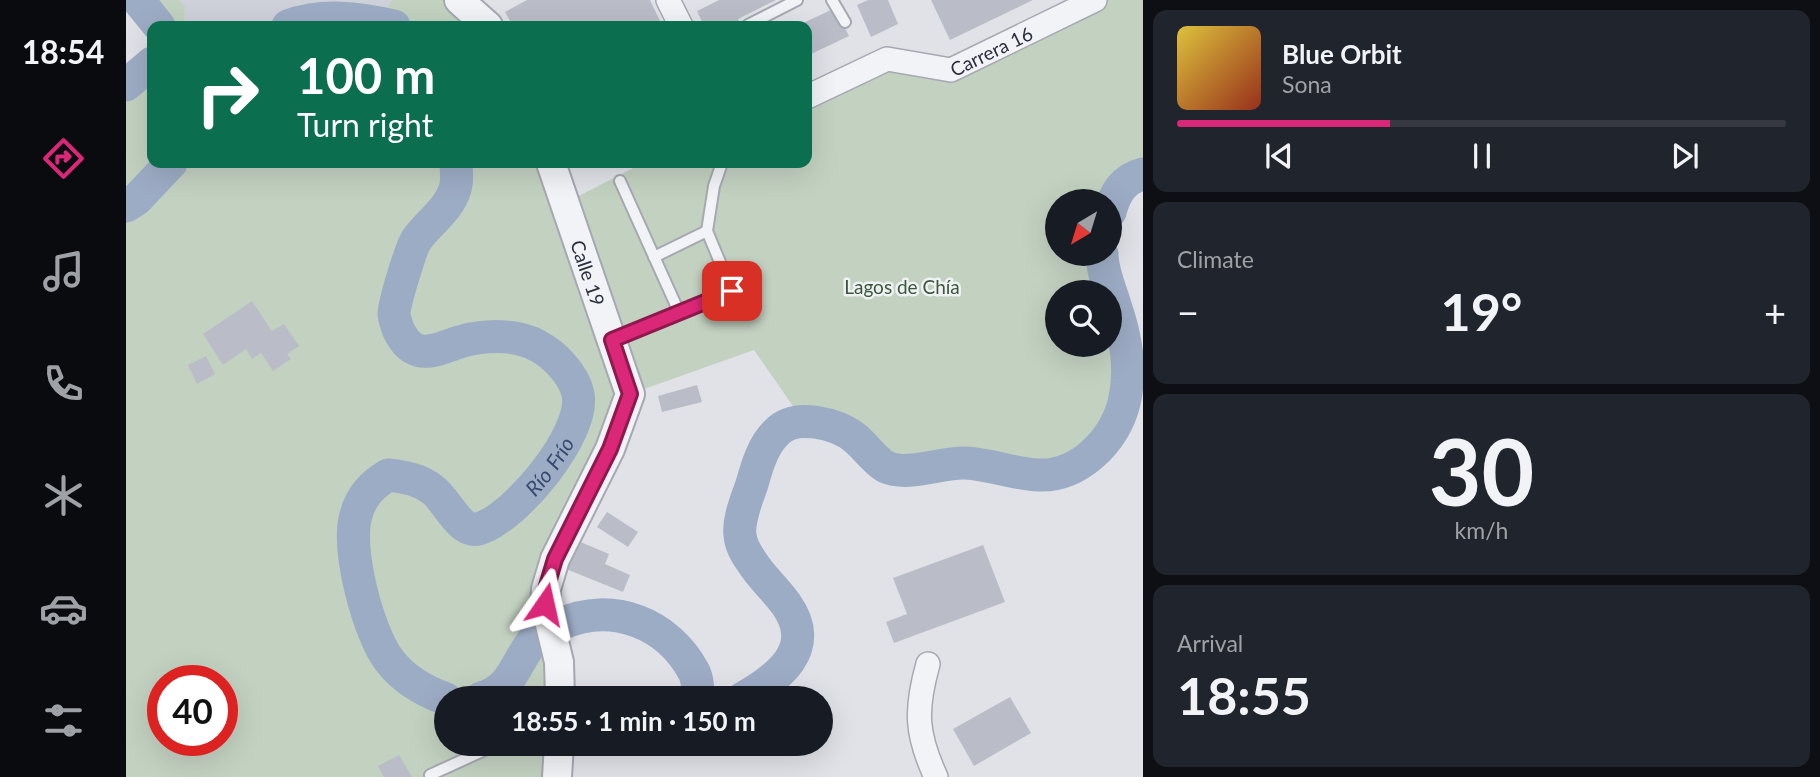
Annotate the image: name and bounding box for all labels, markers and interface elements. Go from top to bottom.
street label: Carrera 16 [946,21,1036,80]
text: 18:54 [22,32,104,71]
text: Blue Orbit [1282,38,1402,70]
text: 100 m [297,46,435,104]
icon: right [182,49,273,140]
text: Sona [1282,70,1332,98]
text: Turn right [297,105,433,144]
icon: directions [39,134,88,183]
icon: previous [1260,137,1298,175]
icon: pause [1463,137,1501,175]
icon: next [1666,137,1704,175]
north arrow [1045,189,1122,266]
map controls [1045,189,1122,357]
street label: Calle 19 [567,237,610,309]
text: Climate [1177,245,1254,273]
icon: music [39,247,88,296]
pin [702,261,762,321]
icon: arrive [713,272,751,310]
park label: Lagos de Chía [844,275,960,298]
button: search [1045,280,1122,357]
text: 19° [1441,280,1522,342]
text: − [1177,289,1199,335]
text: + [1764,289,1786,335]
icon: phone [39,359,88,408]
text: 30 [1429,416,1534,525]
water label: Río Frío [519,432,578,500]
icon: climate [39,471,88,520]
text: km/h [1455,516,1508,544]
position arrow [508,567,582,641]
icon: car [39,584,88,633]
text: Arrival [1177,629,1243,657]
text: 18:55 [1177,664,1311,726]
speed limit sign: 40 [147,665,238,756]
icon: filters [39,696,88,745]
text: 18:55 · 1 min · 150 m [511,705,756,737]

